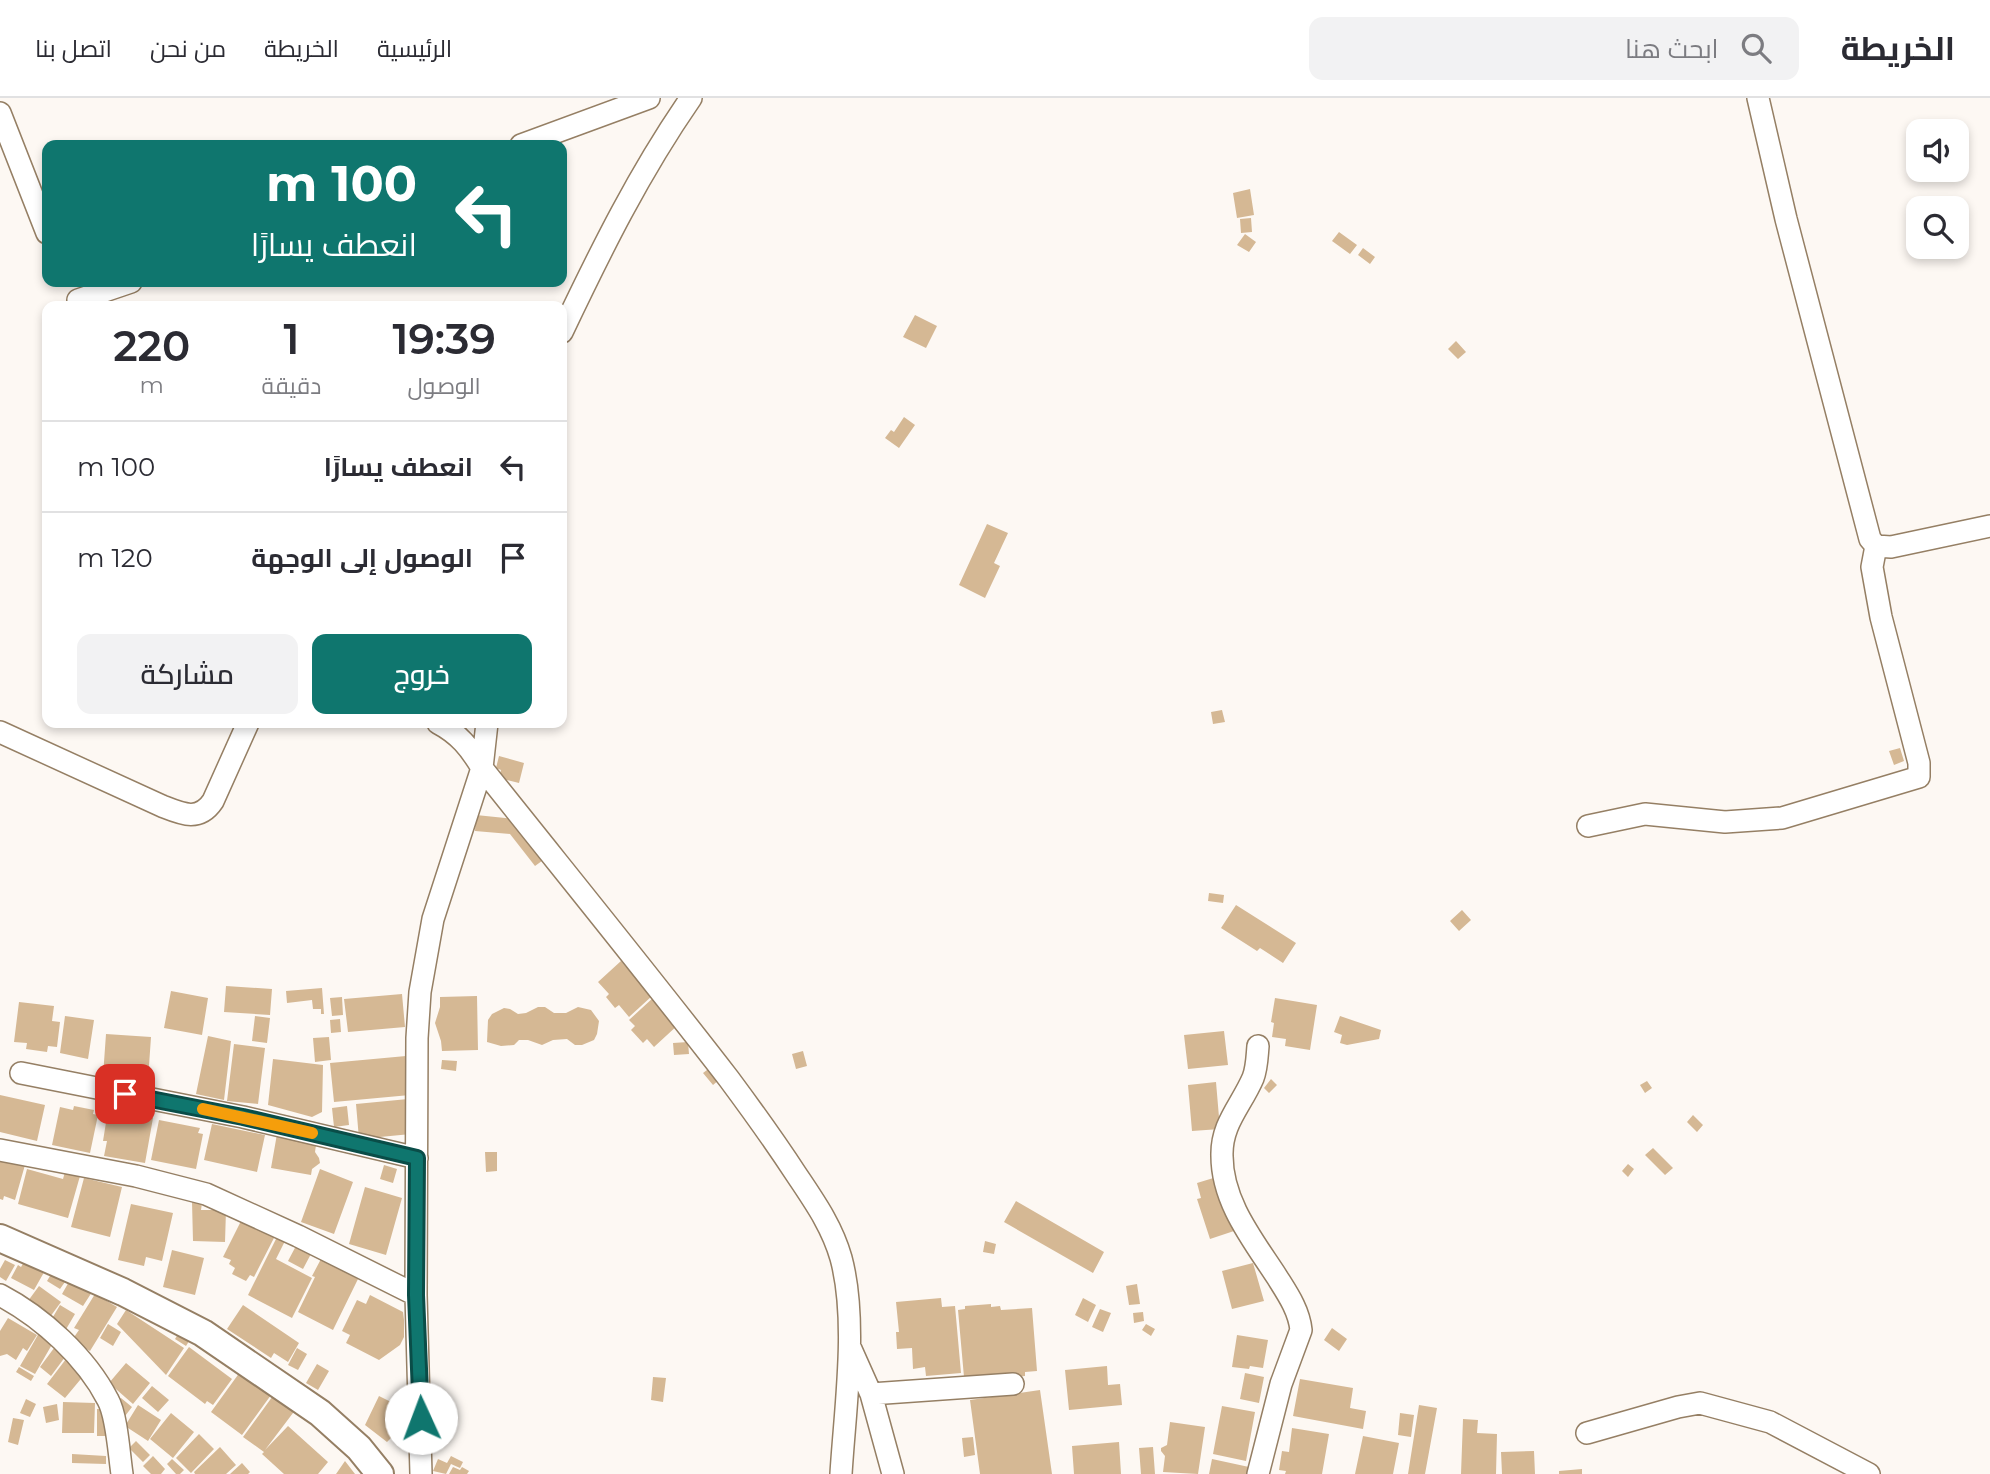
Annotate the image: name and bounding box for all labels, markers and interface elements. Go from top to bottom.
search box [1309,17,1799,80]
text: الخريطة [1841,28,1955,68]
icon: search [1737,29,1775,67]
text: ابحث هنا [1625,33,1719,65]
text: اتصل بنا [35,34,112,63]
text: من نحن [150,34,226,63]
text: الخريطة [264,34,339,63]
text: الرئيسية [377,34,452,63]
map controls [1906,119,1969,259]
button: sound [1906,119,1969,182]
text: 100 m [266,154,417,213]
icon: left [441,168,532,259]
button: search [1906,196,1969,259]
text: انعطف يسارًا [251,225,417,264]
text: 1 [283,313,299,365]
text: 19:39 [392,313,496,365]
text: 220 [113,320,190,372]
text: m [140,371,164,399]
text: دقيقة [261,372,321,400]
text: الوصول [408,372,481,400]
icon: left [494,448,532,486]
text: 100 m [77,451,155,483]
text: انعطف يسارًا [324,451,473,483]
icon: arrive [494,539,532,577]
text: 120 m [77,542,153,574]
text: الوصول إلى الوجهة [251,542,473,574]
button: مشاركة [77,634,298,714]
button: خروج [312,634,532,714]
pin [95,1064,155,1124]
icon: arrive [106,1075,144,1113]
position arrow [384,1381,458,1455]

